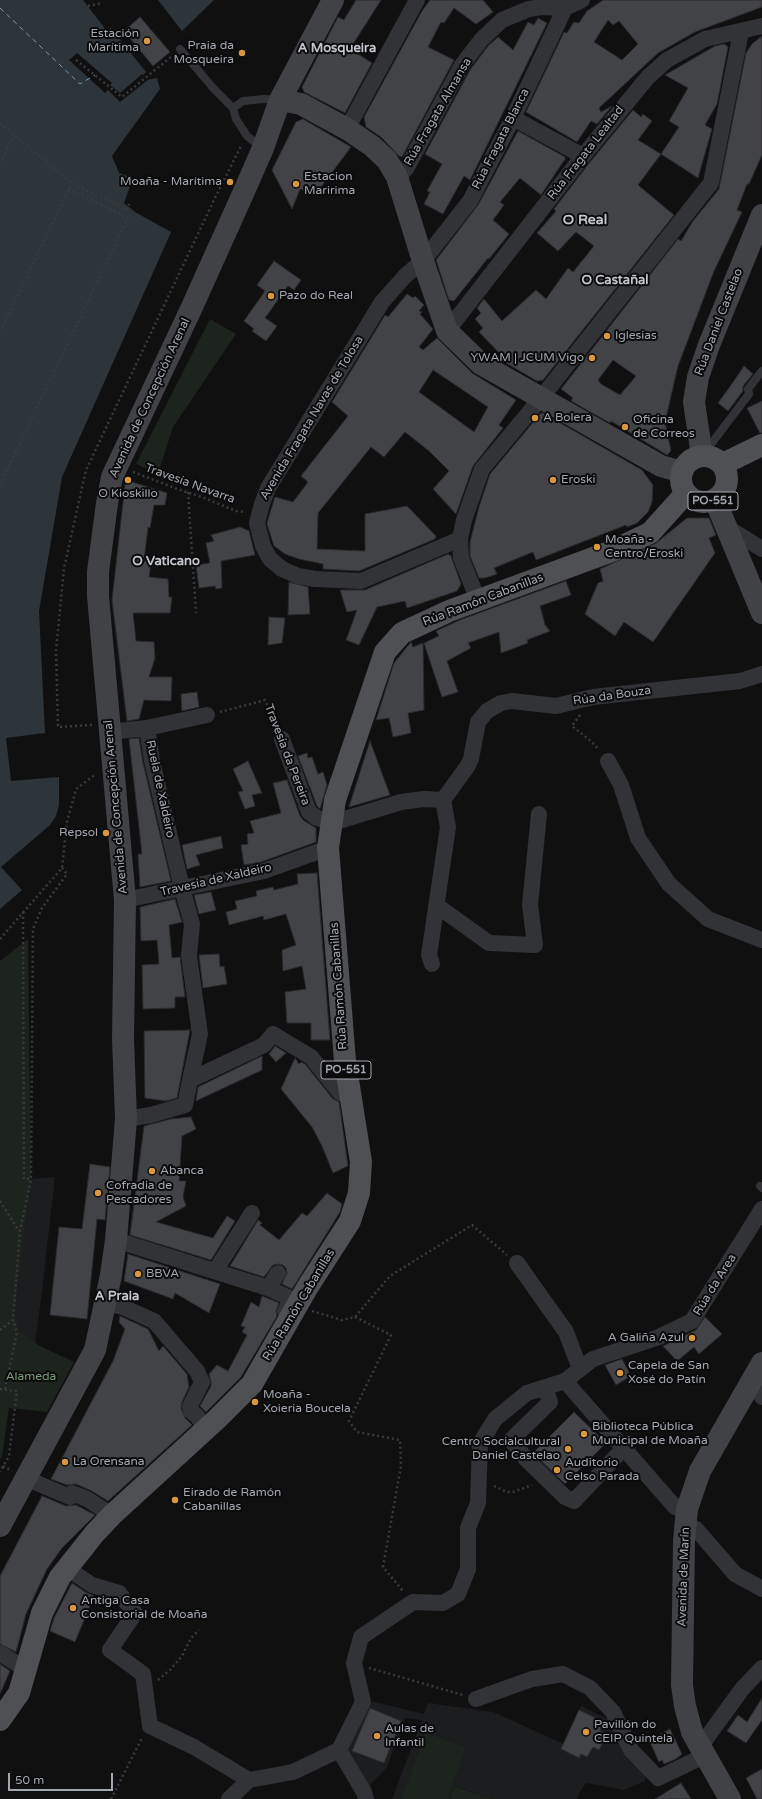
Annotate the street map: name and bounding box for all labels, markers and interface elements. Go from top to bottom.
place label: Estación Marítima [88,27,139,55]
marker: Estación Marítima [142,36,152,46]
place label: Praia da Mosqueira [174,39,234,67]
district label: A Mosqueira [298,41,376,57]
marker: Praia da Mosqueira [237,48,247,58]
street label: Rúa Fragata Almansa [401,56,475,168]
street label: Rúa Fragata Blanca [469,86,533,192]
street label: Rúa Fragata Lealtad [545,103,627,203]
place label: Estacion Maririma [304,170,355,198]
place label: Moaña - Marítima [120,175,222,189]
marker: Moaña - Marítima [225,177,235,187]
marker: Estacion Maririma [291,179,301,189]
district label: O Real [563,212,607,228]
street label: Rúa Daniel Castelao [692,266,746,378]
district label: O Castañal [581,273,649,289]
place label: Pazo do Real [279,289,353,303]
marker: Pazo do Real [266,291,276,301]
street label: Avenida de Concepción Arenal [107,316,193,480]
place label: Iglesias [615,329,657,343]
marker: Iglesias [602,331,612,341]
street label: Avenida Fragata Navas de Tolosa [257,333,367,503]
place label: YWAM | JCUM Vigo [470,351,584,365]
marker: YWAM | JCUM Vigo [587,353,597,363]
place label: A Bolera [543,411,592,425]
marker: A Bolera [530,413,540,423]
place label: Oficina de Correos [633,413,695,441]
marker: Oficina de Correos [620,422,630,432]
street label: Travesía Navarra [143,461,237,507]
place label: Eroski [561,473,596,487]
marker: O Kioskillo [123,475,133,485]
marker: Eroski [548,475,558,485]
place label: O Kioskillo [98,487,158,501]
road number: PO-551 [688,492,738,510]
place label: Moaña - Centro/Eroski [605,533,683,561]
marker: Moaña - Centro/Eroski [592,542,602,552]
district label: O Vaticano [132,554,200,570]
street label: Rúa Ramón Cabanillas [421,570,545,630]
street label: Rúa da Bouza [572,683,652,709]
street label: Travesía da Pereira [261,702,313,808]
street label: Avenida de Concepción Arenal [101,719,131,895]
street label: Ruela de Xaldeiro [143,739,177,839]
place label: Repsol [59,826,98,840]
marker: Repsol [101,828,111,838]
street label: Travesía de Xaldeiro [159,860,273,900]
street label: Rúa Ramón Cabanillas [327,922,351,1050]
road number: PO-551 [321,1061,371,1079]
place label: Abanca [160,1164,204,1178]
marker: Abanca [147,1166,157,1176]
place label: Cofradia de Pescadores [106,1179,172,1207]
marker: Cofradia de Pescadores [93,1188,103,1198]
street label: Rúa Ramón Cabanillas [260,1246,338,1364]
street label: Rúa da Area [690,1252,740,1318]
place label: BBVA [146,1267,179,1281]
marker: BBVA [133,1269,143,1279]
district label: A Praia [95,1289,139,1305]
place label: A Galiña Azul [608,1331,684,1345]
marker: A Galiña Azul [687,1333,697,1343]
place label: Capela de San Xosé do Patín [628,1359,709,1387]
marker: Capela de San Xosé do Patín [615,1368,625,1378]
park label: Alameda [6,1370,56,1384]
place label: Moaña - Xoieria Boucela [263,1388,351,1416]
marker: Moaña - Xoieria Boucela [250,1397,260,1407]
place label: Biblioteca Pública Municipal de Moaña [592,1420,708,1448]
marker: Biblioteca Pública Municipal de Moaña [579,1429,589,1439]
place label: Centro Socialcultural Daniel Castelao [442,1435,560,1463]
marker: Centro Socialcultural Daniel Castelao [563,1444,573,1454]
place label: La Orensana [73,1455,144,1469]
place label: Auditorio Celso Parada [565,1456,639,1484]
marker: La Orensana [60,1457,70,1467]
marker: Auditorio Celso Parada [552,1465,562,1475]
place label: Eirado de Ramón Cabanillas [183,1486,281,1514]
marker: Eirado de Ramón Cabanillas [170,1495,180,1505]
street label: Avenida de Marín [675,1527,693,1627]
place label: Antiga Casa Consistorial de Moaña [81,1594,207,1622]
marker: Antiga Casa Consistorial de Moaña [68,1603,78,1613]
place label: Pavillón do CEIP Quintela [594,1718,673,1746]
place label: Aulas de Infantil [385,1722,434,1750]
marker: Pavillón do CEIP Quintela [581,1727,591,1737]
marker: Aulas de Infantil [372,1731,382,1741]
scale bar [10,1765,115,1791]
text: 50 m [15,1773,44,1787]

